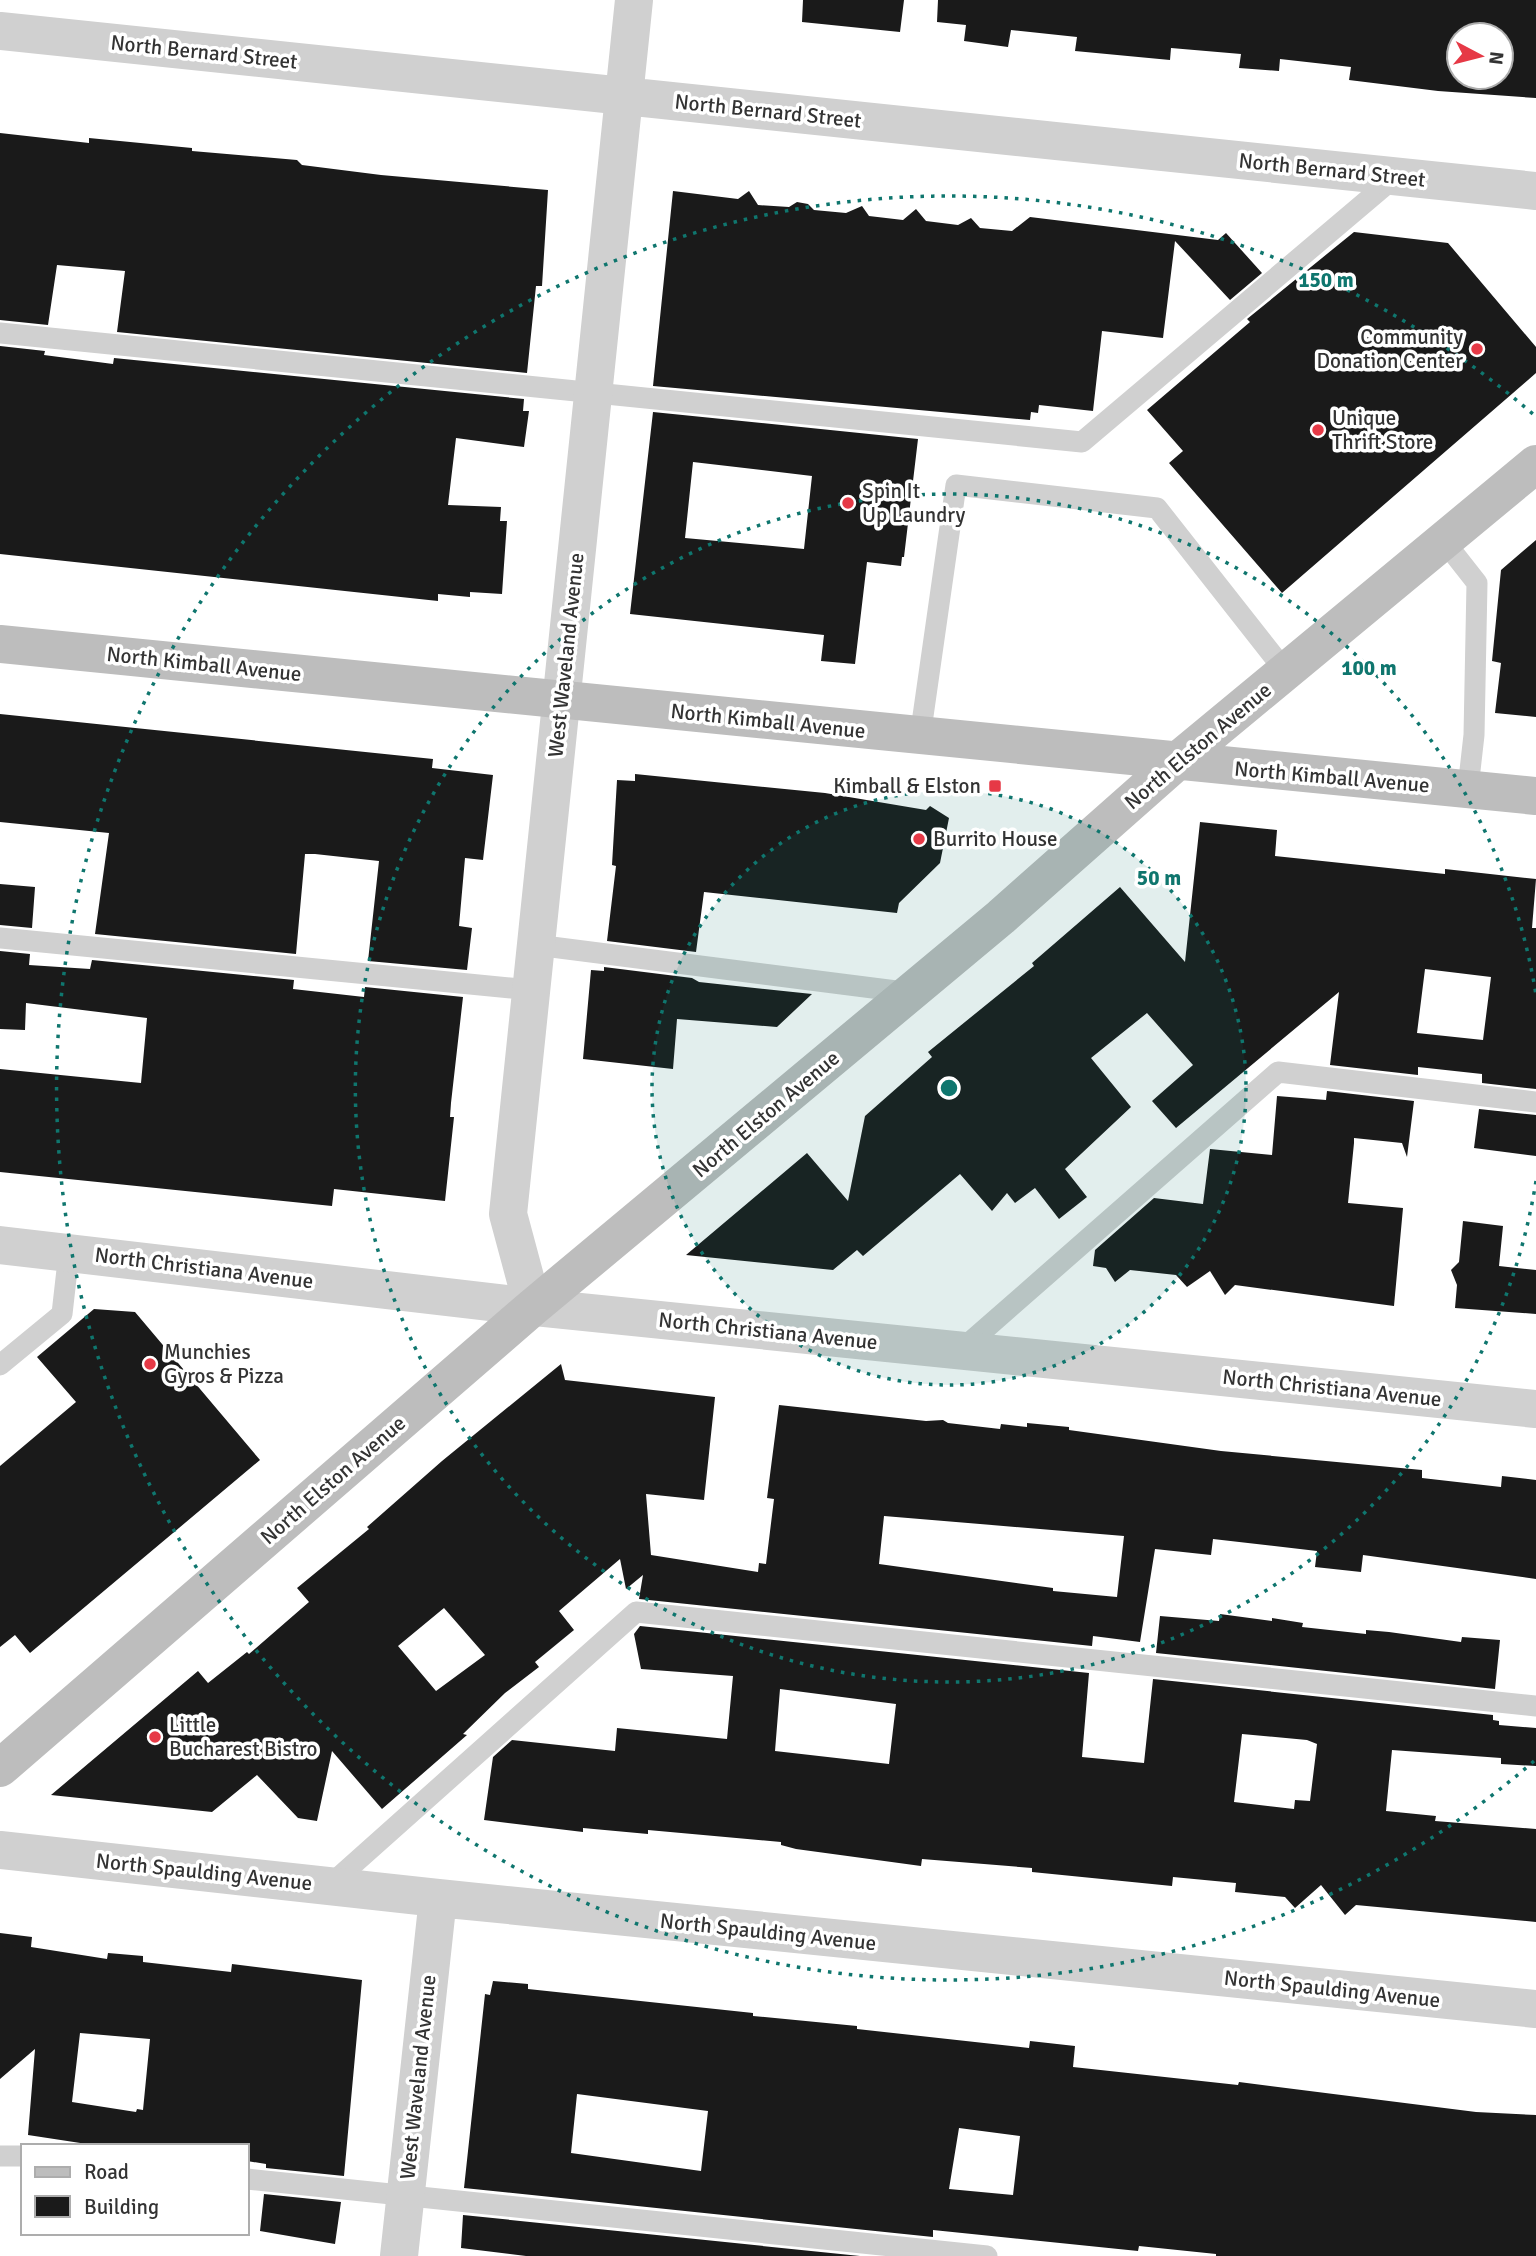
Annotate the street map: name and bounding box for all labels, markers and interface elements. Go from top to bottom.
north arrow [1445,21,1515,91]
street label: North Bernard Street [109,29,299,75]
text: N [1483,50,1509,66]
street label: North Bernard Street [673,88,863,134]
street label: North Bernard Street [1237,147,1427,193]
text: 150 m [1298,267,1354,293]
place label: Community Donation Center [1317,324,1463,374]
marker: Community Donation Center [1469,341,1485,357]
place label: Unique Thrift Store [1332,405,1433,455]
marker: Unique Thrift Store [1310,422,1326,438]
place label: Spin It Up Laundry [862,478,966,528]
marker: Spin It Up Laundry [840,495,856,511]
street label: West Waveland Avenue [542,551,590,759]
street label: North Kimball Avenue [105,641,303,687]
text: 100 m [1341,655,1397,681]
street label: North Elston Avenue [1119,677,1277,815]
street label: North Kimball Avenue [669,698,867,744]
street label: North Kimball Avenue [1233,756,1431,798]
place label: Kimball & Elston [833,773,981,799]
marker: Kimball & Elston [987,778,1003,794]
place label: Burrito House [933,826,1058,852]
marker: Burrito House [911,831,927,847]
text: 50 m [1137,865,1181,891]
street label: North Elston Avenue [687,1045,845,1183]
centre of rings [937,1076,961,1100]
street label: North Christiana Avenue [93,1242,315,1294]
street label: North Christiana Avenue [657,1307,879,1355]
place label: Munchies Gyros & Pizza [164,1339,284,1389]
marker: Munchies Gyros & Pizza [142,1356,158,1372]
street label: North Christiana Avenue [1221,1364,1443,1412]
street label: North Elston Avenue [255,1410,411,1550]
place label: Little Bucharest Bistro [169,1712,317,1762]
marker: Little Bucharest Bistro [147,1729,163,1745]
street label: North Spaulding Avenue [95,1848,313,1896]
street label: North Spaulding Avenue [659,1908,877,1956]
street label: North Spaulding Avenue [1223,1965,1441,2013]
street label: West Waveland Avenue [394,1973,442,2181]
legend [21,2144,248,2235]
text: Road [84,2159,129,2185]
text: Building [84,2194,159,2220]

